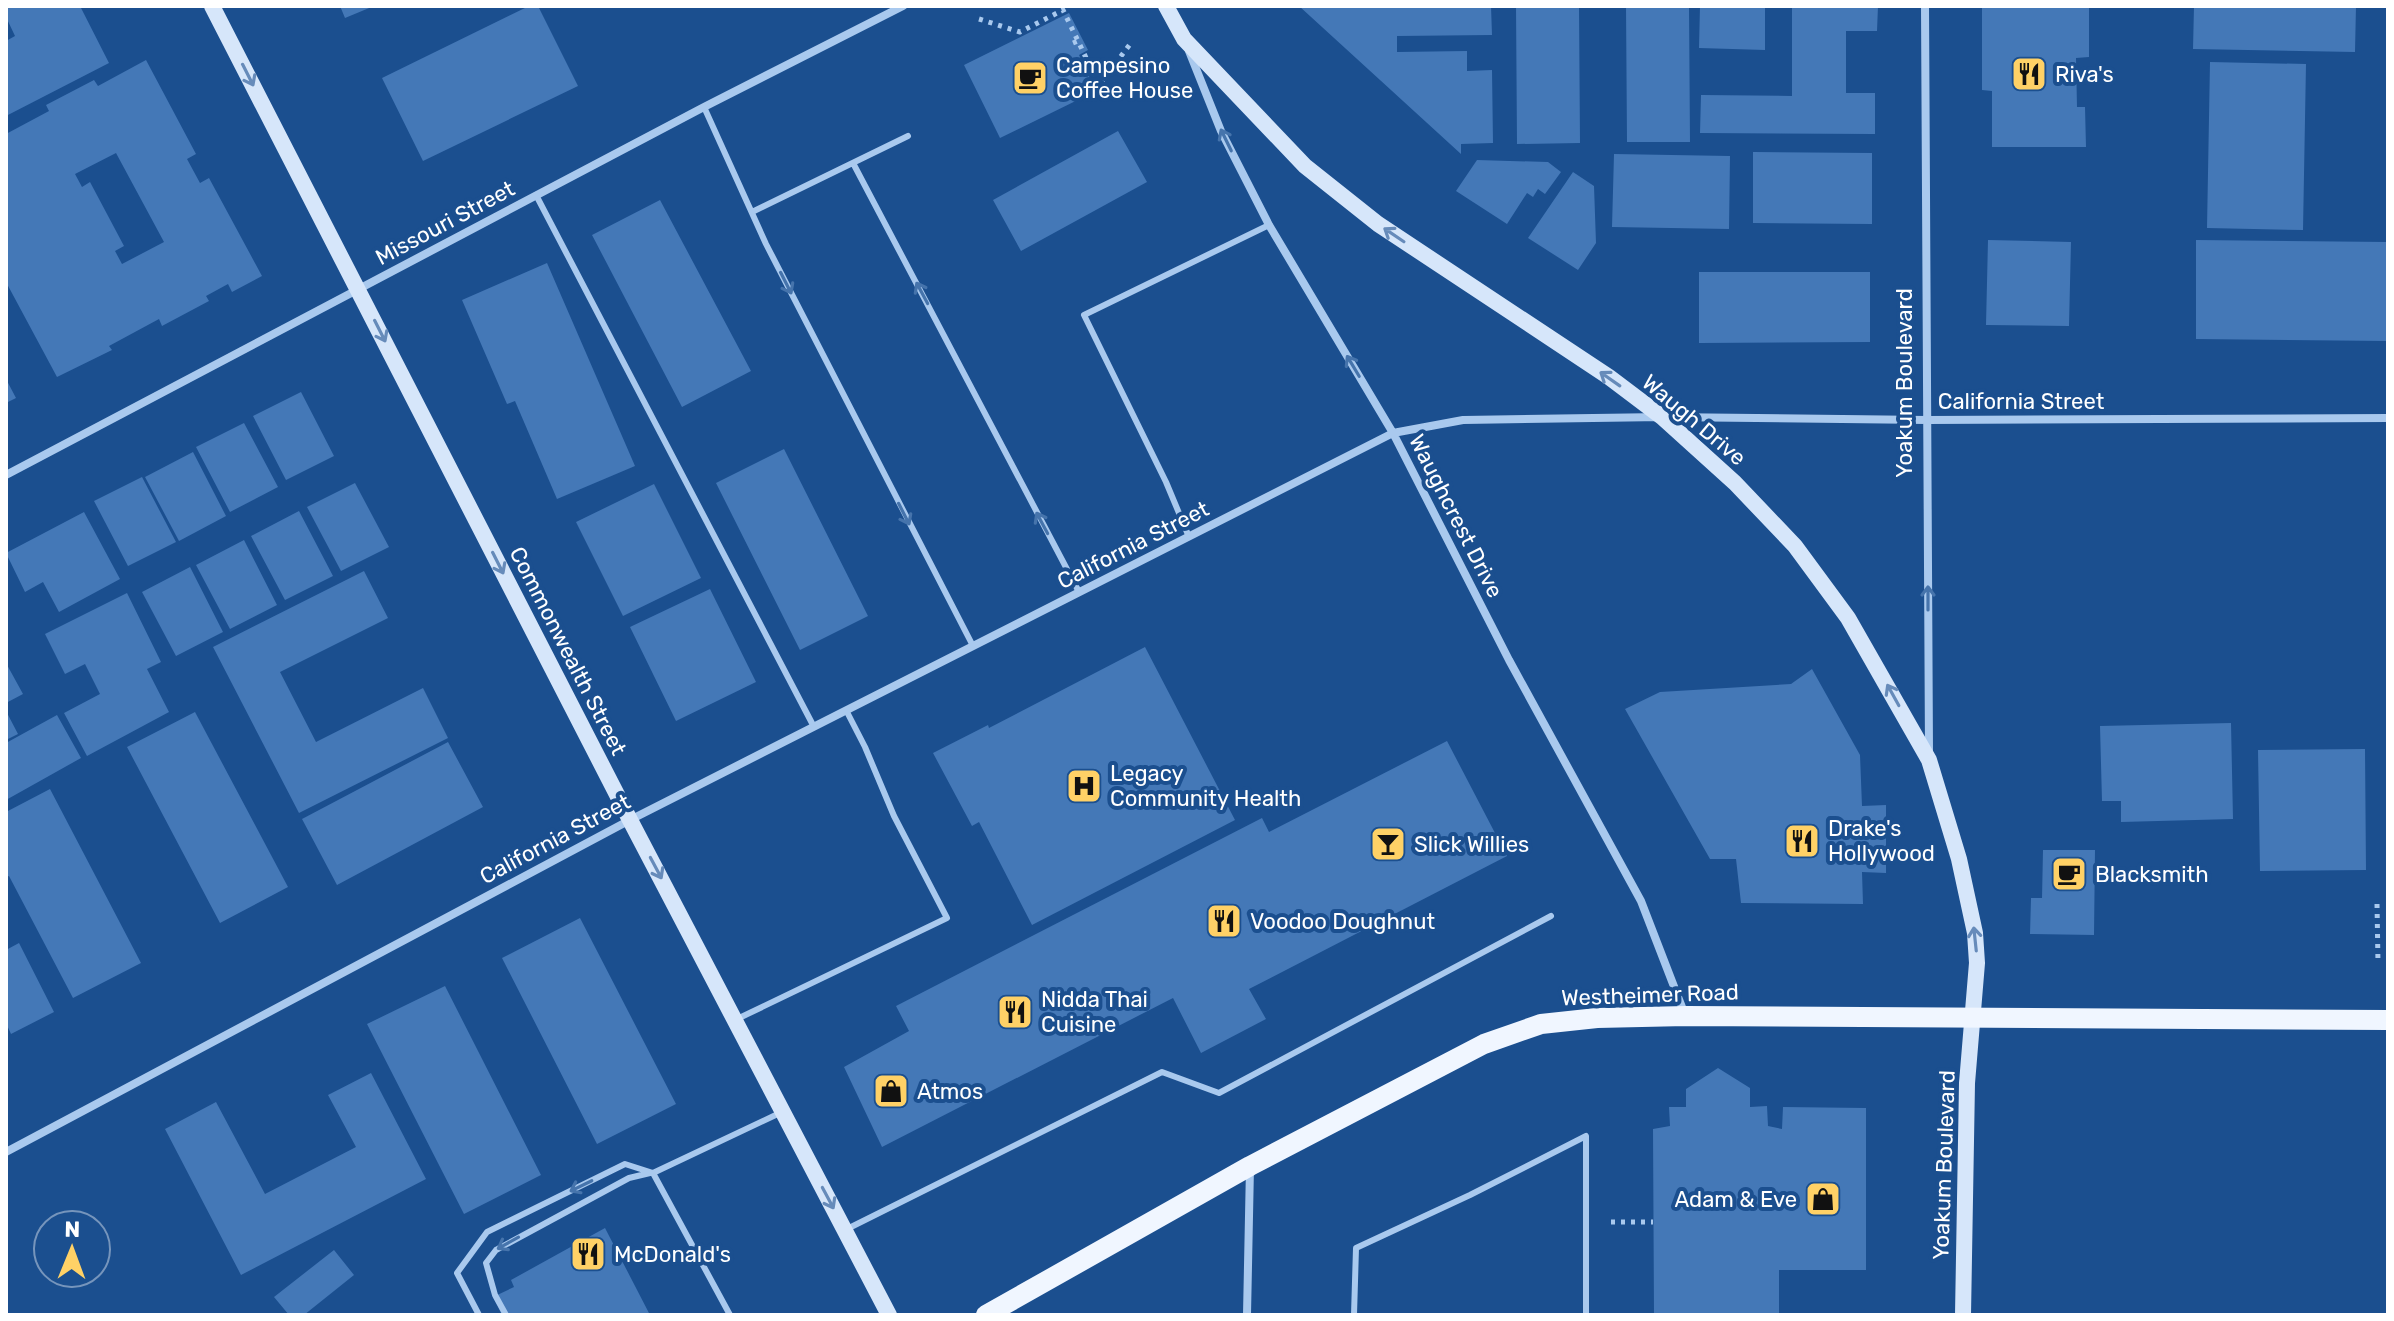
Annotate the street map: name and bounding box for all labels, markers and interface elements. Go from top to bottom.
place label: Campesino Coffee House [1056,52,1193,104]
restaurant icon: Riva's [2010,55,2048,93]
cafe icon: Campesino Coffee House [1011,59,1049,97]
place label: Riva's [2055,61,2114,88]
one-way arrow [240,63,256,87]
one-way arrow [1218,128,1233,152]
street label: Missouri Street [371,175,520,271]
one-way arrow [1384,226,1406,243]
one-way arrow [778,270,794,294]
one-way arrow [913,281,929,305]
street label: Yoakum Boulevard [1891,288,1918,478]
one-way arrow [372,319,388,343]
one-way arrow [1345,355,1361,378]
street label: Waugh Drive [1637,369,1751,471]
one-way arrow [1600,371,1622,387]
street label: California Street [1938,388,2105,415]
street label: Waughcrest Drive [1403,430,1509,602]
street label: California Street [1053,495,1214,595]
one-way arrow [897,502,913,526]
one-way arrow [1034,512,1050,535]
street label: Commonwealth Street [504,542,632,760]
one-way arrow [491,550,507,574]
one-way arrow [1920,585,1936,612]
one-way arrow [1885,684,1901,707]
place label: Legacy Community Health [1110,760,1301,812]
hospital icon: Legacy Community Health [1065,767,1103,805]
street label: California Street [475,788,635,890]
place label: Drake's Hollywood [1828,815,1935,867]
restaurant icon: Drake's Hollywood [1783,822,1821,860]
bar icon: Slick Willies [1369,825,1407,863]
place label: Slick Willies [1414,831,1529,858]
cafe icon: Blacksmith [2050,855,2088,893]
one-way arrow [648,856,664,880]
place label: Blacksmith [2095,861,2209,888]
restaurant icon: Voodoo Doughnut [1205,902,1243,940]
place label: Voodoo Doughnut [1250,908,1435,935]
one-way arrow [1967,927,1982,953]
street label: Westheimer Road [1561,978,1739,1012]
place label: Nidda Thai Cuisine [1041,986,1148,1038]
restaurant icon: Nidda Thai Cuisine [996,993,1034,1031]
street label: Yoakum Boulevard [1927,1070,1961,1260]
shop icon: Atmos [872,1072,910,1110]
place label: Atmos [917,1078,983,1105]
one-way arrow [570,1179,594,1194]
shop icon: Adam & Eve [1804,1180,1842,1218]
one-way arrow [821,1186,837,1210]
place label: Adam & Eve [1674,1186,1797,1213]
north arrow [32,1209,112,1289]
text: N [64,1216,80,1243]
restaurant icon: McDonald's [569,1235,607,1273]
one-way arrow [497,1236,521,1252]
place label: McDonald's [614,1241,731,1268]

